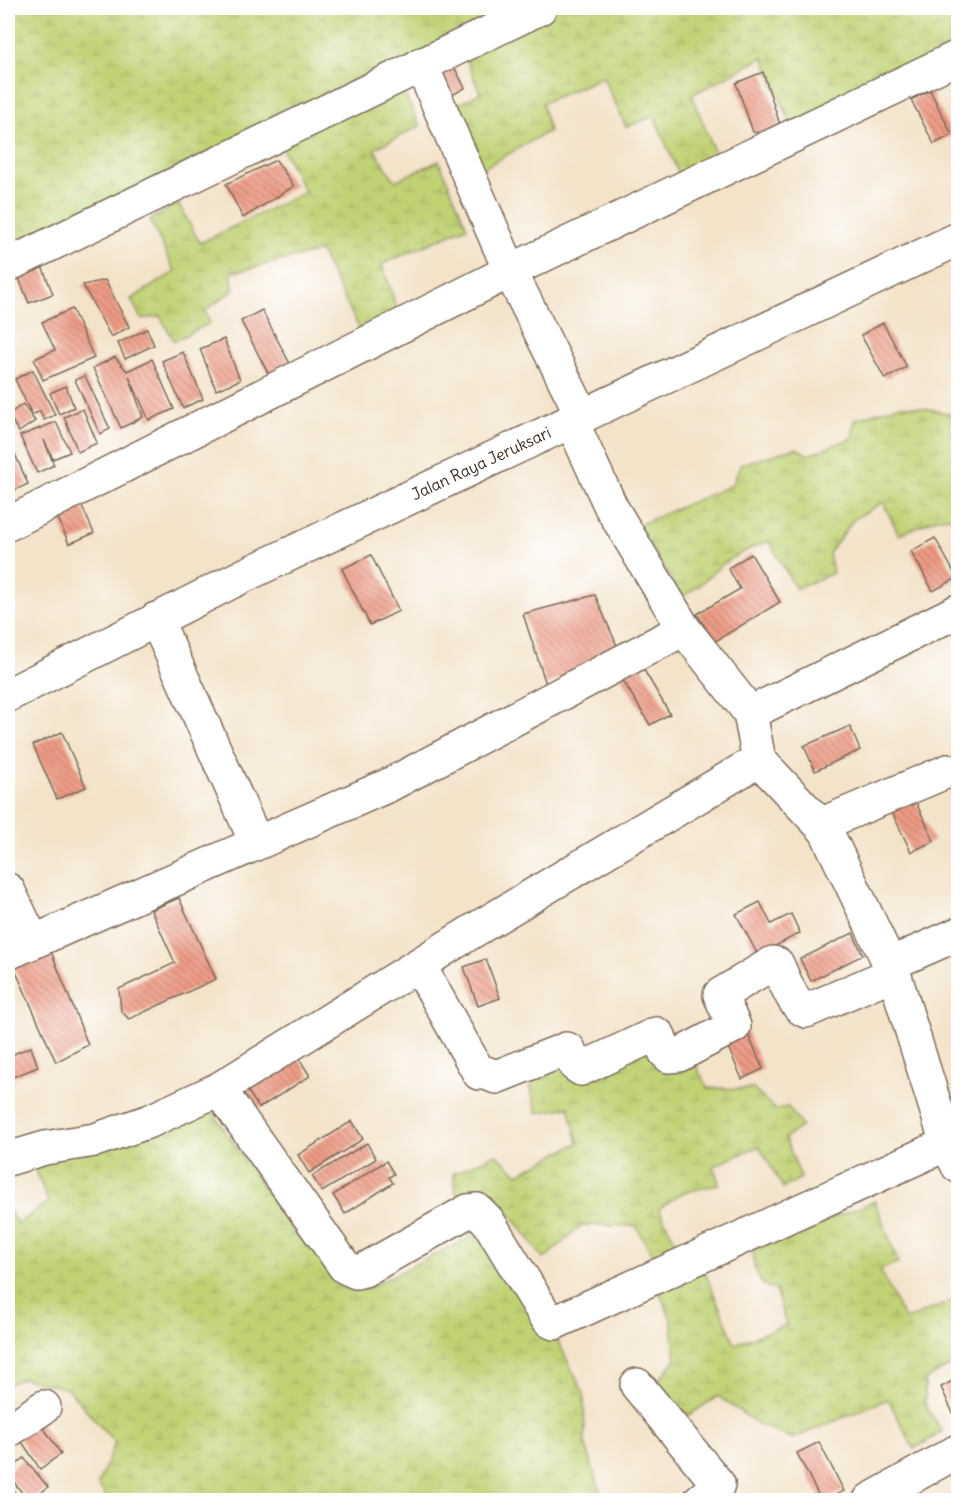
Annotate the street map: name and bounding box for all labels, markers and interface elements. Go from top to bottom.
street label: Jalan Raya Jeruksari [408,422,554,504]

